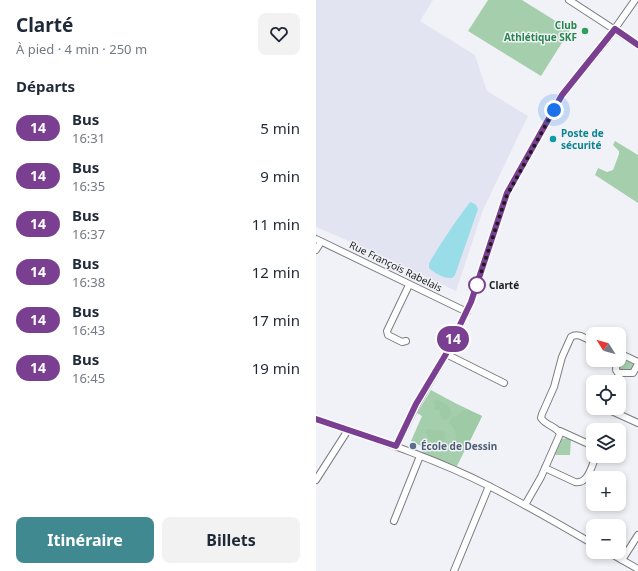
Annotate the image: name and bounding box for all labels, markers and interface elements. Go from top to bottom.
text: Clarté [16,12,73,38]
button: heart [258,13,300,55]
place label: Club Athlétique SKF [504,18,577,44]
marker: Club Athlétique SKF [580,26,590,36]
text: À pied · 4 min · 250 m [16,40,147,58]
text: Départs [16,76,75,96]
your location [544,100,564,120]
text: Bus [72,109,99,129]
text: 14 [30,118,46,137]
text: 5 min [260,118,300,138]
place label: Poste de sécurité [561,126,604,152]
text: 16:31 [72,129,105,147]
marker: Poste de sécurité [548,134,558,144]
text: Bus [72,157,99,177]
text: 14 [30,166,46,185]
text: 9 min [260,166,300,186]
text: 16:35 [72,177,105,195]
text: Bus [72,205,99,225]
text: 14 [30,214,46,233]
text: 11 min [252,214,300,234]
text: 16:37 [72,225,105,243]
street label: Rue François Rabelais [347,237,445,295]
text: Bus [72,253,99,273]
text: 14 [30,262,46,281]
text: 12 min [252,262,300,282]
text: 16:38 [72,273,105,291]
marker: Clarté [468,276,486,294]
place label: Clarté [489,278,519,292]
text: Bus [72,301,99,321]
text: 14 [30,310,46,329]
text: 17 min [252,310,300,330]
text: 16:43 [72,321,105,339]
line badge: 14 [435,326,471,352]
north arrow [586,327,626,367]
map controls [586,327,626,559]
text: 14 [445,329,461,348]
text: Bus [72,349,99,369]
text: 14 [30,358,46,377]
text: 19 min [252,358,300,378]
text: 16:45 [72,369,105,387]
button: locate [586,375,626,415]
button: layers [586,423,626,463]
place label: École de Dessin [421,439,497,453]
marker: École de Dessin [408,441,418,451]
button: + [586,471,626,511]
button: Itinéraire [16,517,154,563]
button: Billets [162,517,300,563]
button: − [586,519,626,559]

